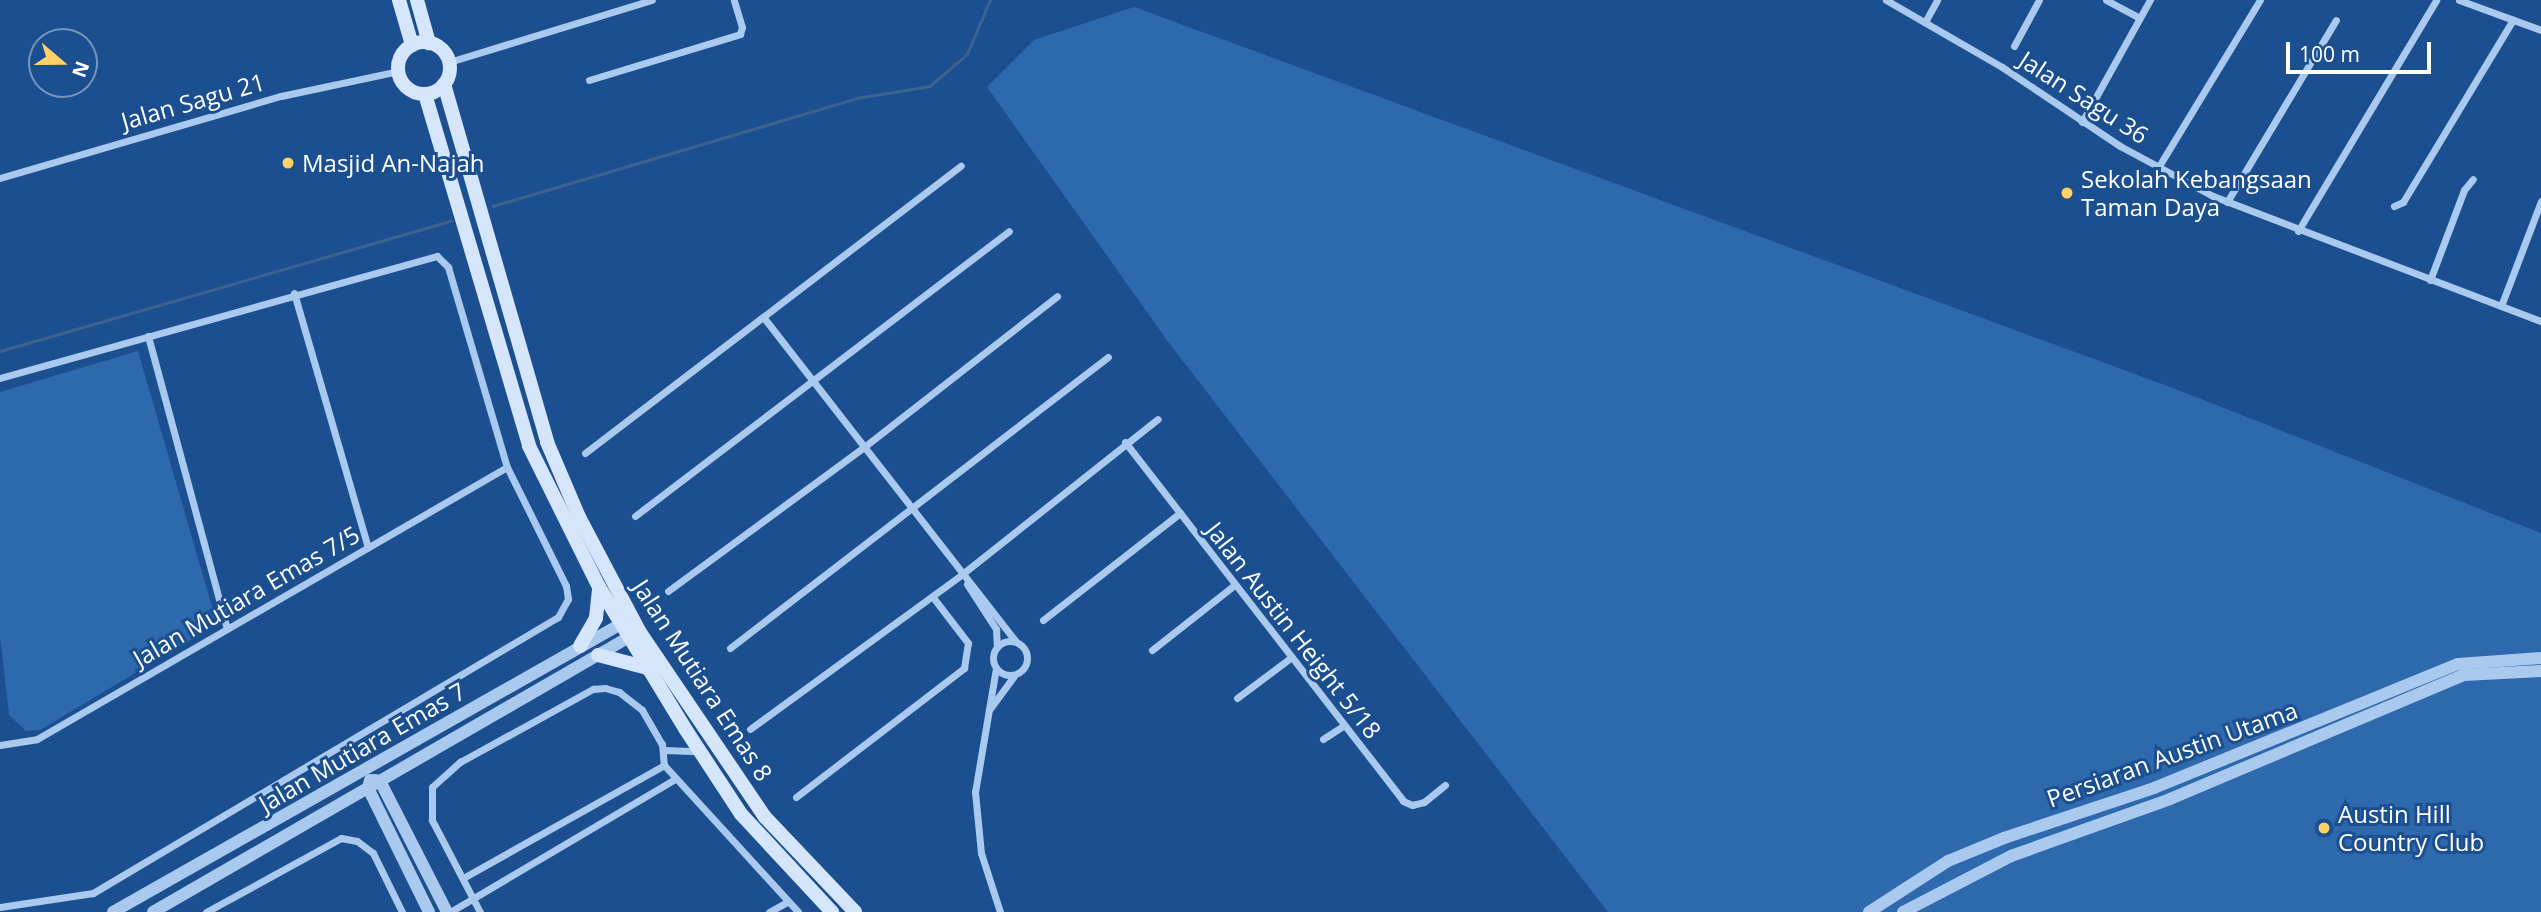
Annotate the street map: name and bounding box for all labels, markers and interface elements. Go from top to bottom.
north arrow [28,28,98,98]
scale bar [2289,28,2434,72]
text: 100 m [2299,40,2360,68]
street label: Jalan Sagu 36 [2014,45,2154,149]
text: N [66,58,96,81]
street label: Jalan Sagu 21 [118,67,268,135]
place label: Masjid An-Najah [302,149,485,177]
marker: Masjid An-Najah [280,155,296,171]
place label: Sekolah Kebangsaan Taman Daya [2081,165,2312,221]
marker: Sekolah Kebangsaan Taman Daya [2059,185,2075,201]
street label: Jalan Austin Height 5/18 [1201,516,1387,744]
street label: Jalan Mutiara Emas 7/5 [128,519,364,673]
street label: Jalan Mutiara Emas 8 [627,574,779,786]
street label: Jalan Mutiara Emas 7 [253,676,471,818]
street label: Persiaran Austin Utama [2043,695,2301,813]
place label: Austin Hill Country Club [2338,800,2484,856]
marker: Austin Hill Country Club [2316,820,2332,836]

